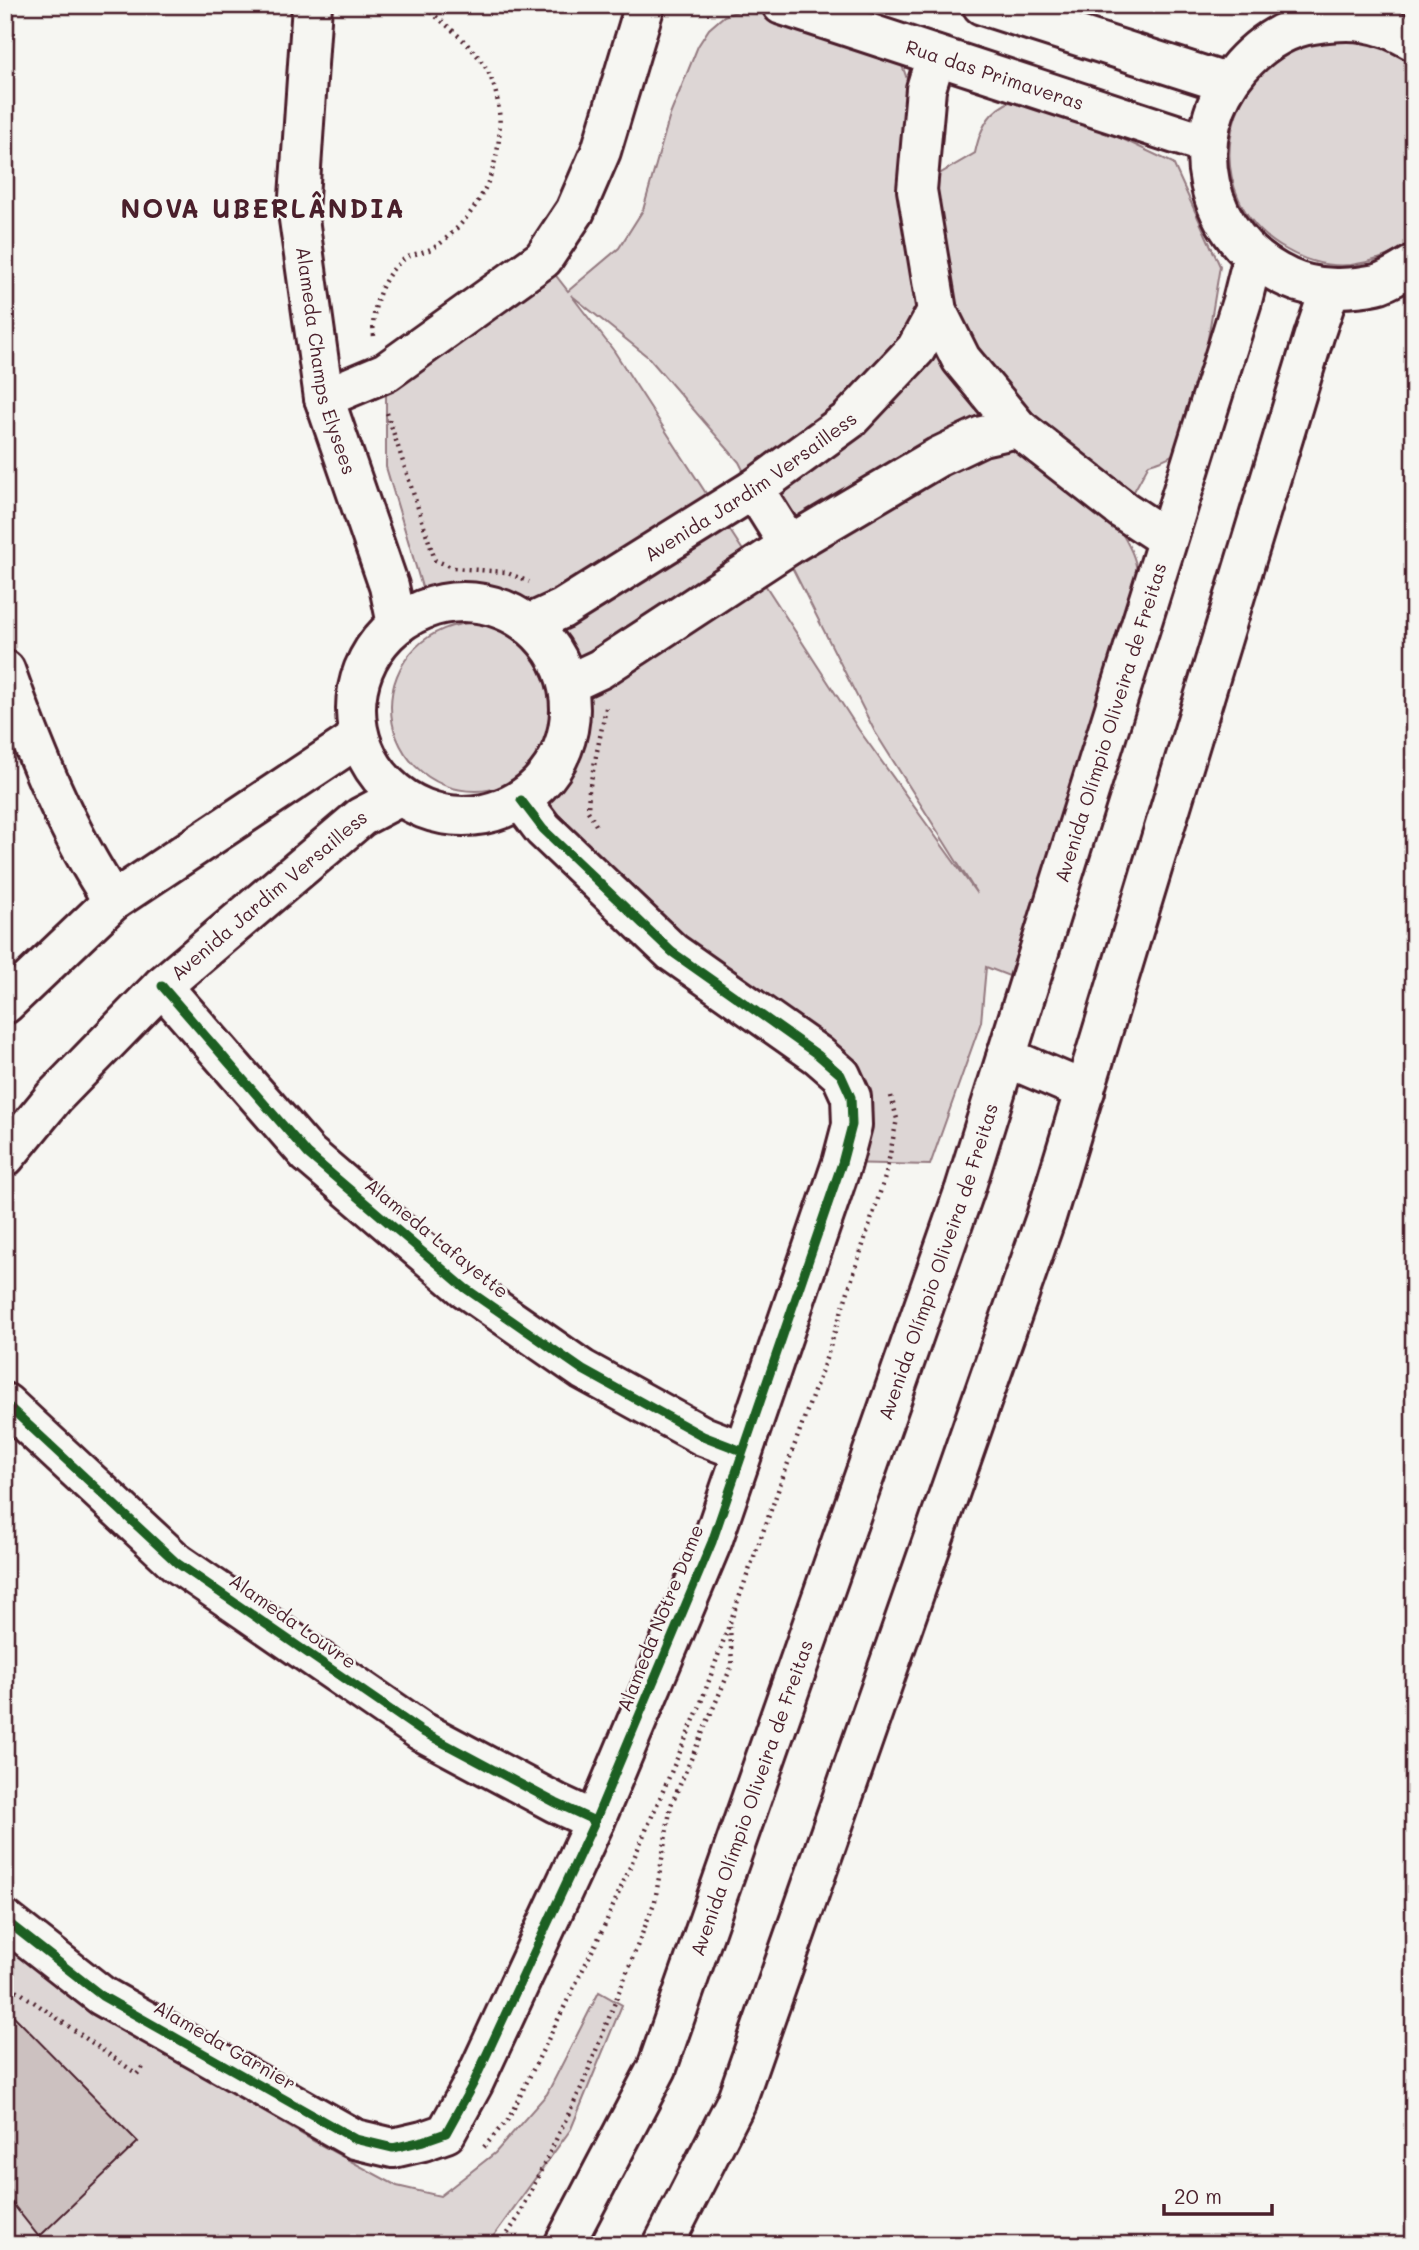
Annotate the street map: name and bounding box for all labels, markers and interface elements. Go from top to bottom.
street label: Rua das Primaveras [903,33,1087,115]
district label: NOVA UBERLÂNDIA [120,191,406,225]
street label: Alameda Champs Elysees [291,245,362,478]
street label: Avenida Jardim Versailless [639,407,862,566]
street label: Avenida Olímpio Oliveira de Freitas [1048,560,1172,885]
street label: Avenida Jardim Versailless [165,803,371,985]
street label: Avenida Olímpio Oliveira de Freitas [872,1100,1003,1423]
street label: Alameda Lafayette [360,1172,514,1303]
street label: Alameda Notre Dame [611,1521,708,1715]
street label: Alameda Louvre [225,1567,362,1674]
street label: Avenida Olímpio Oliveira de Freitas [684,1636,818,1959]
street label: Alameda Garnier [150,1994,301,2095]
scale bar [1164,2173,1272,2217]
text: 20 m [1174,2182,1222,2209]

